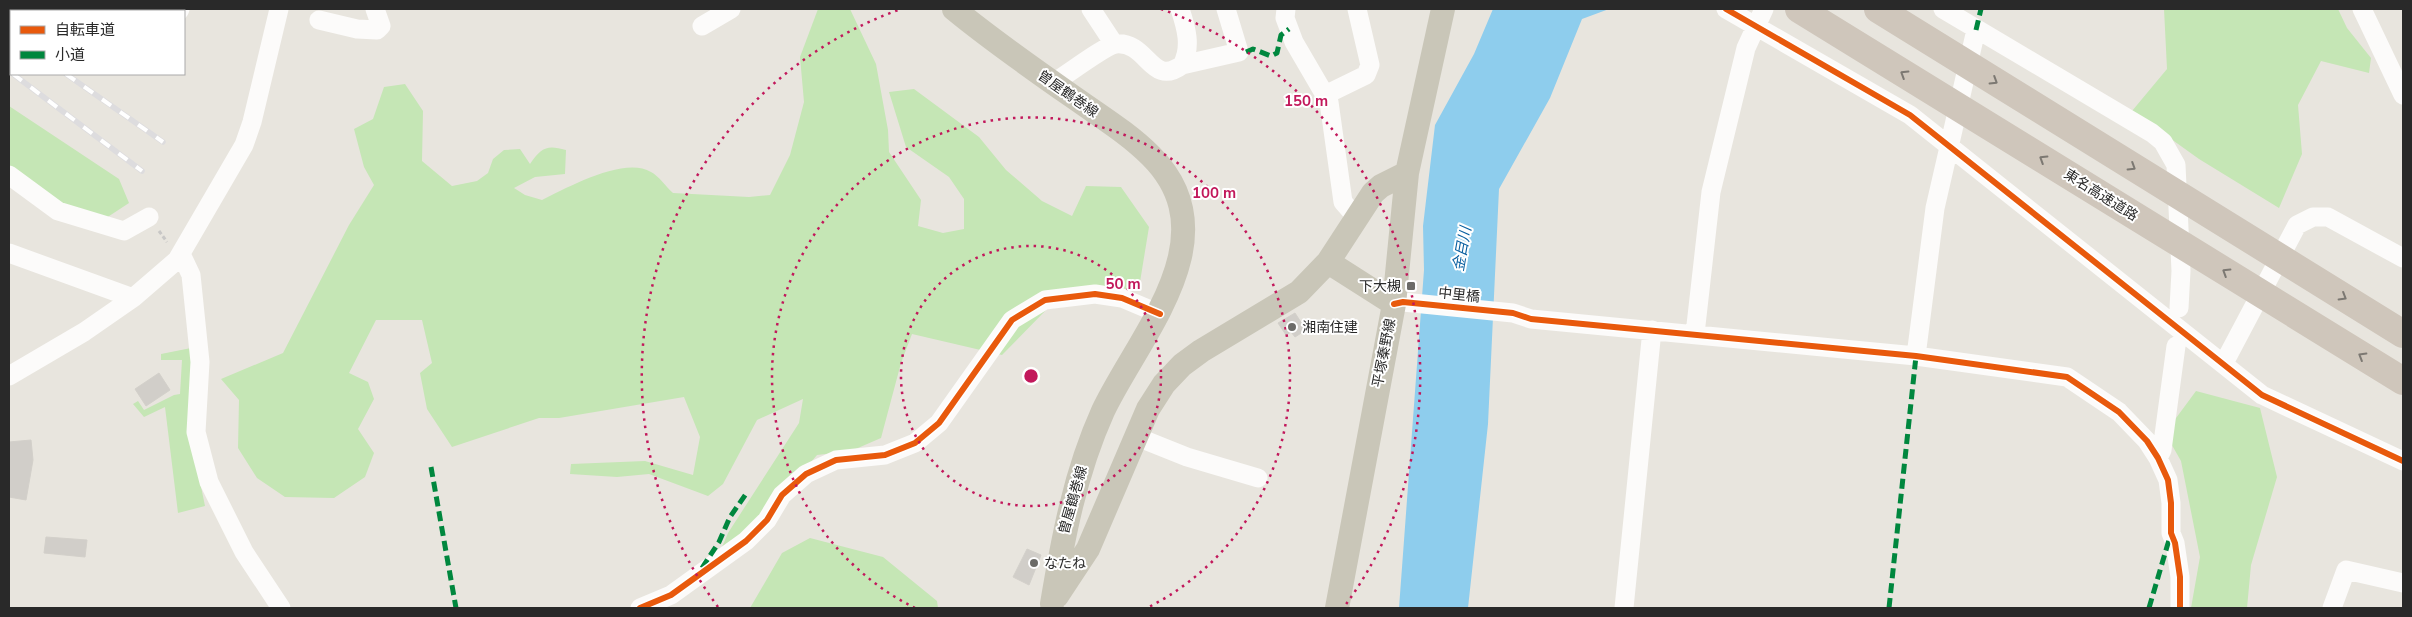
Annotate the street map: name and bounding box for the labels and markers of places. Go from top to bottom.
place label: 下大槻 [1359,277,1401,296]
marker: 下大槻 [1405,280,1417,292]
place label: 湘南住建 [1302,318,1358,337]
marker: 湘南住建 [1286,321,1298,333]
centre of rings [1022,367,1040,385]
place label: なたね [1044,554,1086,573]
marker: なたね [1028,557,1040,569]

